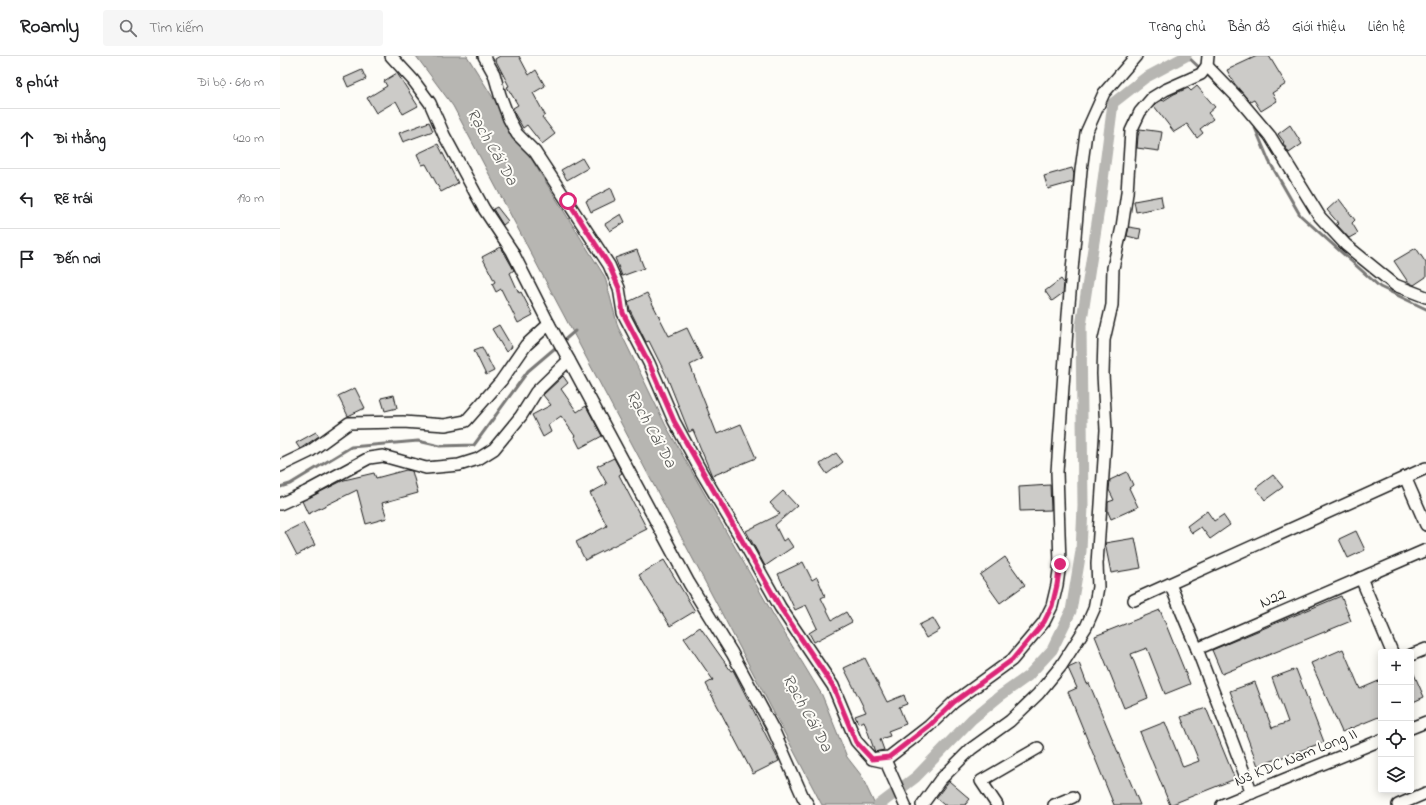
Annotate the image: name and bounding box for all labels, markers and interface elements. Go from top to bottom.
search box [103,10,383,46]
text: Roamly [20,14,79,41]
icon: search [117,17,139,39]
text: Tìm kiếm [149,17,203,39]
text: Trang chủ [1149,17,1206,38]
text: Bản đồ [1228,17,1270,38]
text: Giới thiệu [1292,17,1346,38]
text: Liên hệ [1368,17,1406,38]
text: 8 phút [16,70,59,95]
text: Đi bộ · 610 m [198,73,264,92]
water label: Rạch Cái Da [460,104,525,191]
icon: ahead [16,128,38,150]
text: Đi thẳng [54,128,106,150]
text: 420 m [233,129,264,148]
icon: left [16,188,38,210]
text: Rẽ trái [54,188,93,210]
text: 190 m [237,189,264,208]
route start [559,192,577,210]
icon: arrive [16,248,38,270]
text: Đến nơi [54,248,101,270]
water label: Rạch Cái Da [619,386,683,473]
route end [1051,555,1069,573]
street label: N22 [1256,583,1290,615]
map controls [1378,649,1414,793]
button: + [1378,649,1414,685]
water label: Rạch Cái Da [775,670,839,757]
button: − [1378,685,1414,721]
button: locate [1378,721,1414,757]
street label: N3 KDC Nam Long II [1231,722,1361,794]
button: layers [1378,757,1414,793]

